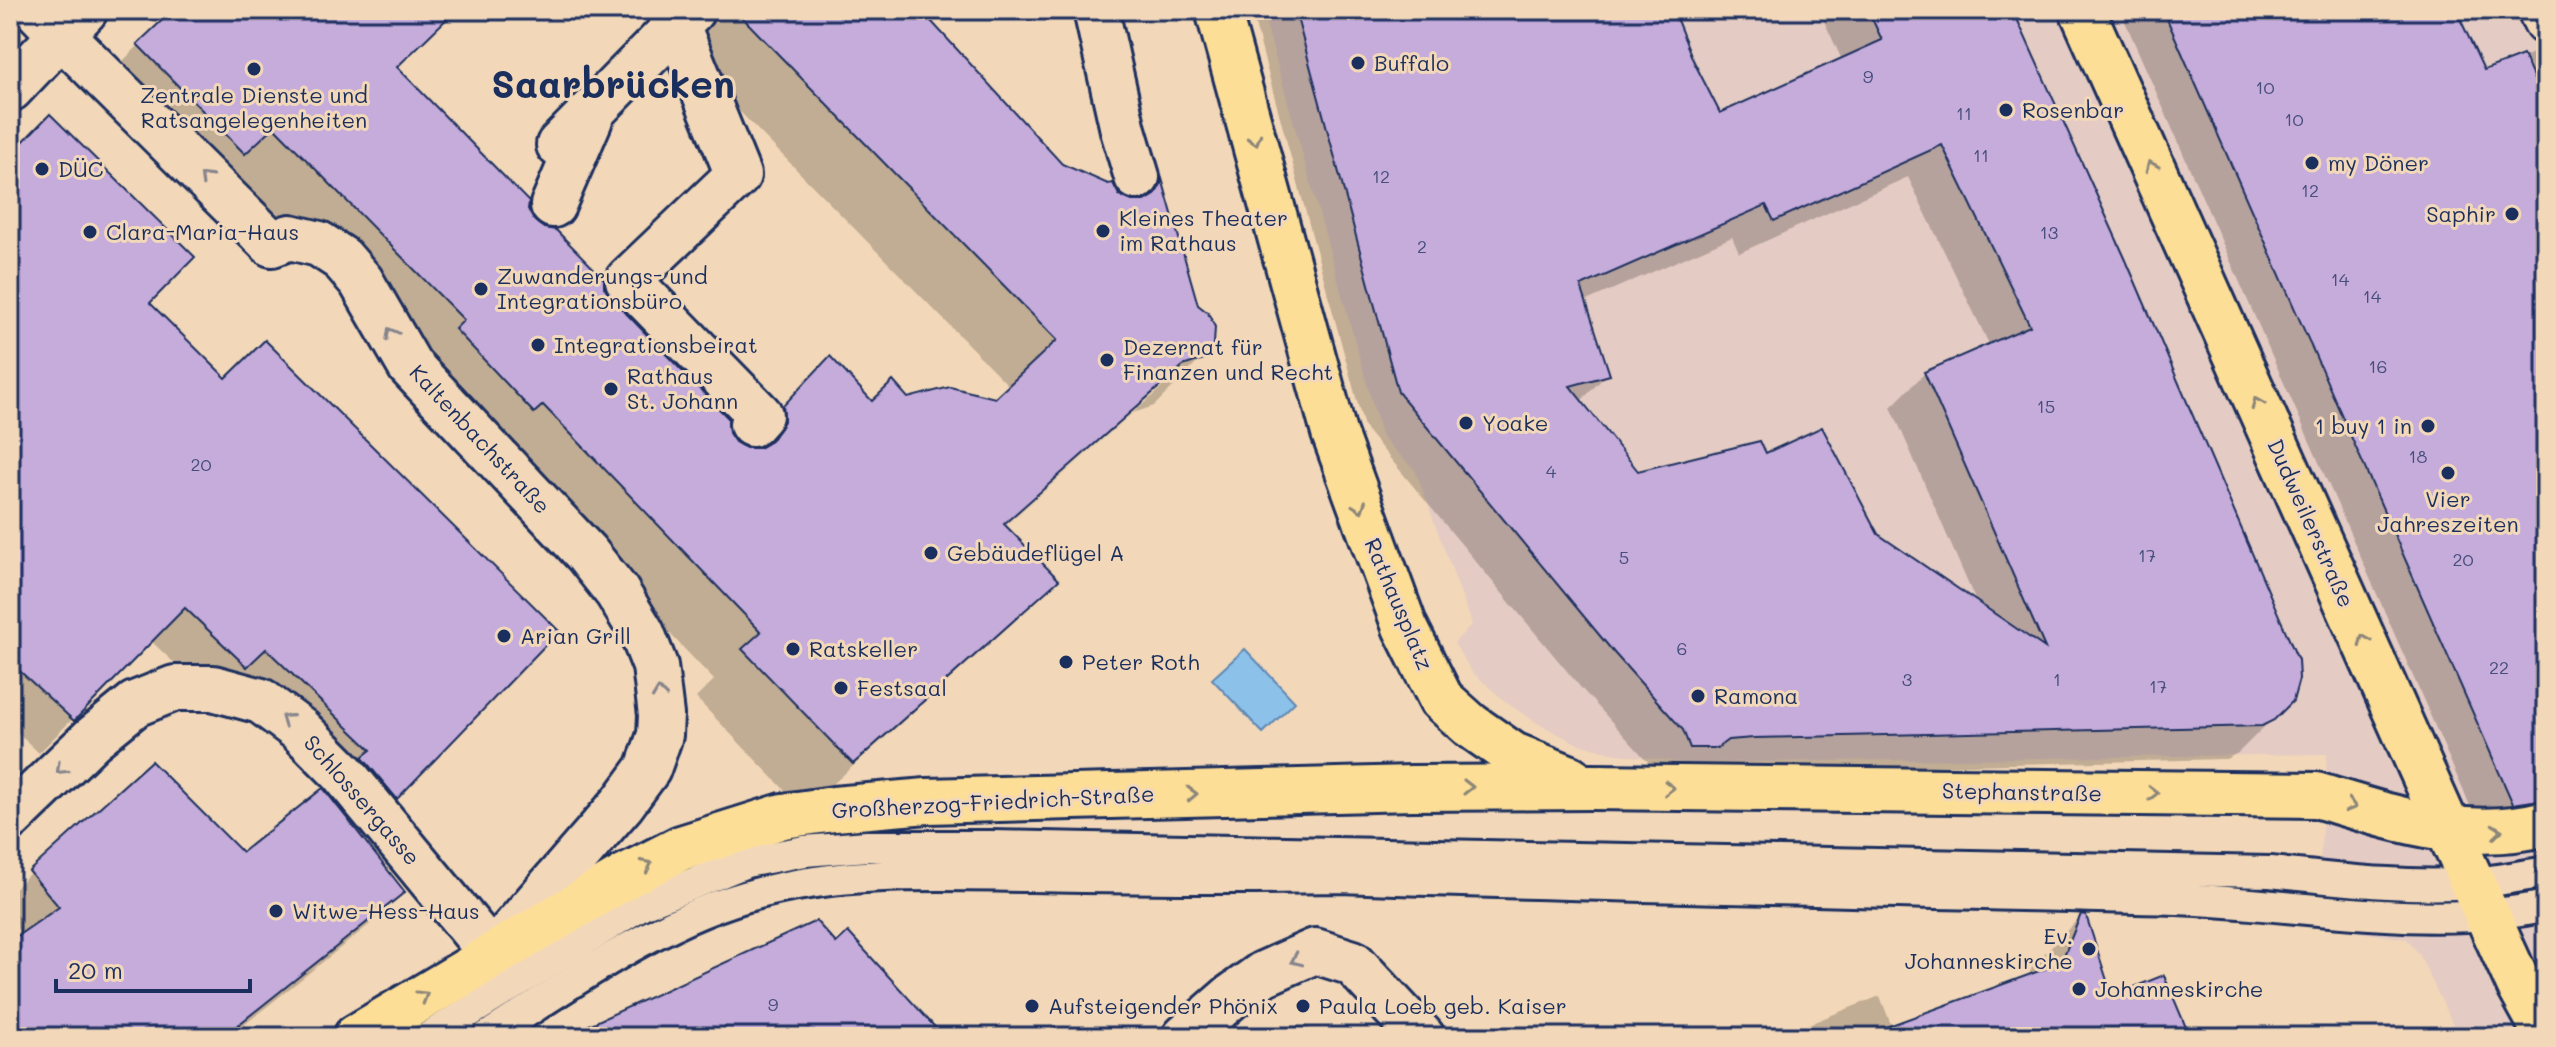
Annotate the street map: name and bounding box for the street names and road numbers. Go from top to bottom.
street label: Kaltenbachstraße [404,358,557,519]
street label: Dudweilerstraße [2261,434,2362,612]
street label: Rathausplatz [1359,533,1440,674]
street label: Schlossergasse [298,728,427,871]
street label: Stephanstraße [1942,776,2102,807]
street label: Großherzog-Friedrich-Straße [831,779,1155,824]

